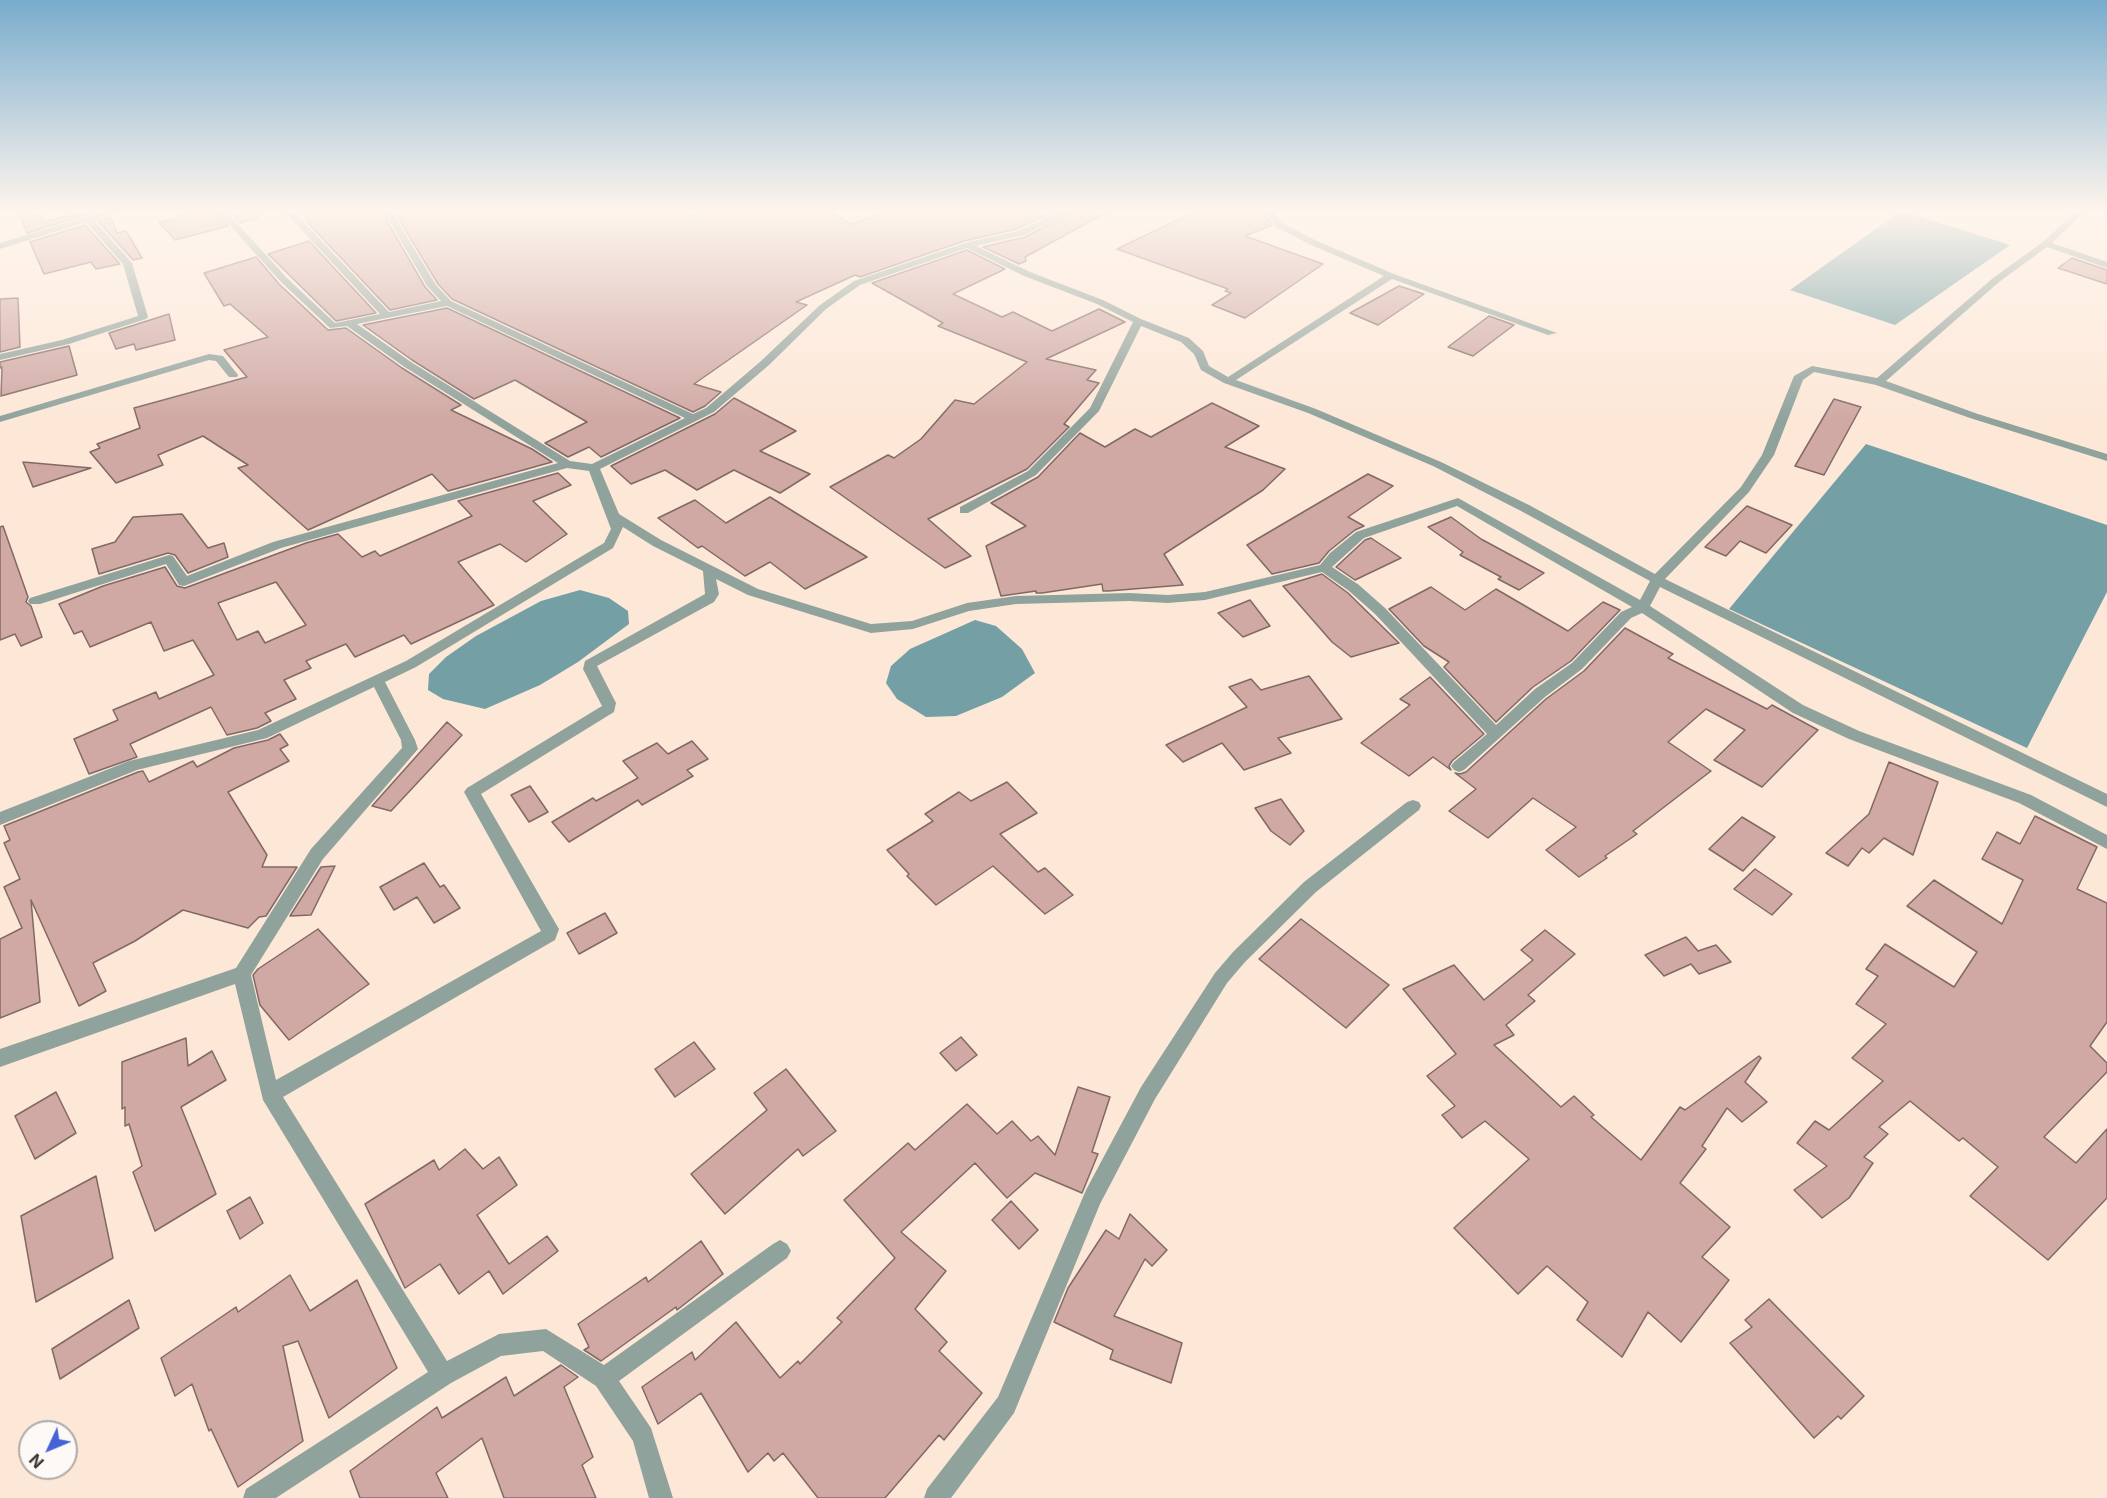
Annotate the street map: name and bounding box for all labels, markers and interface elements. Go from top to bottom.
north arrow [18,1420,78,1480]
text: N [25,1450,48,1472]

